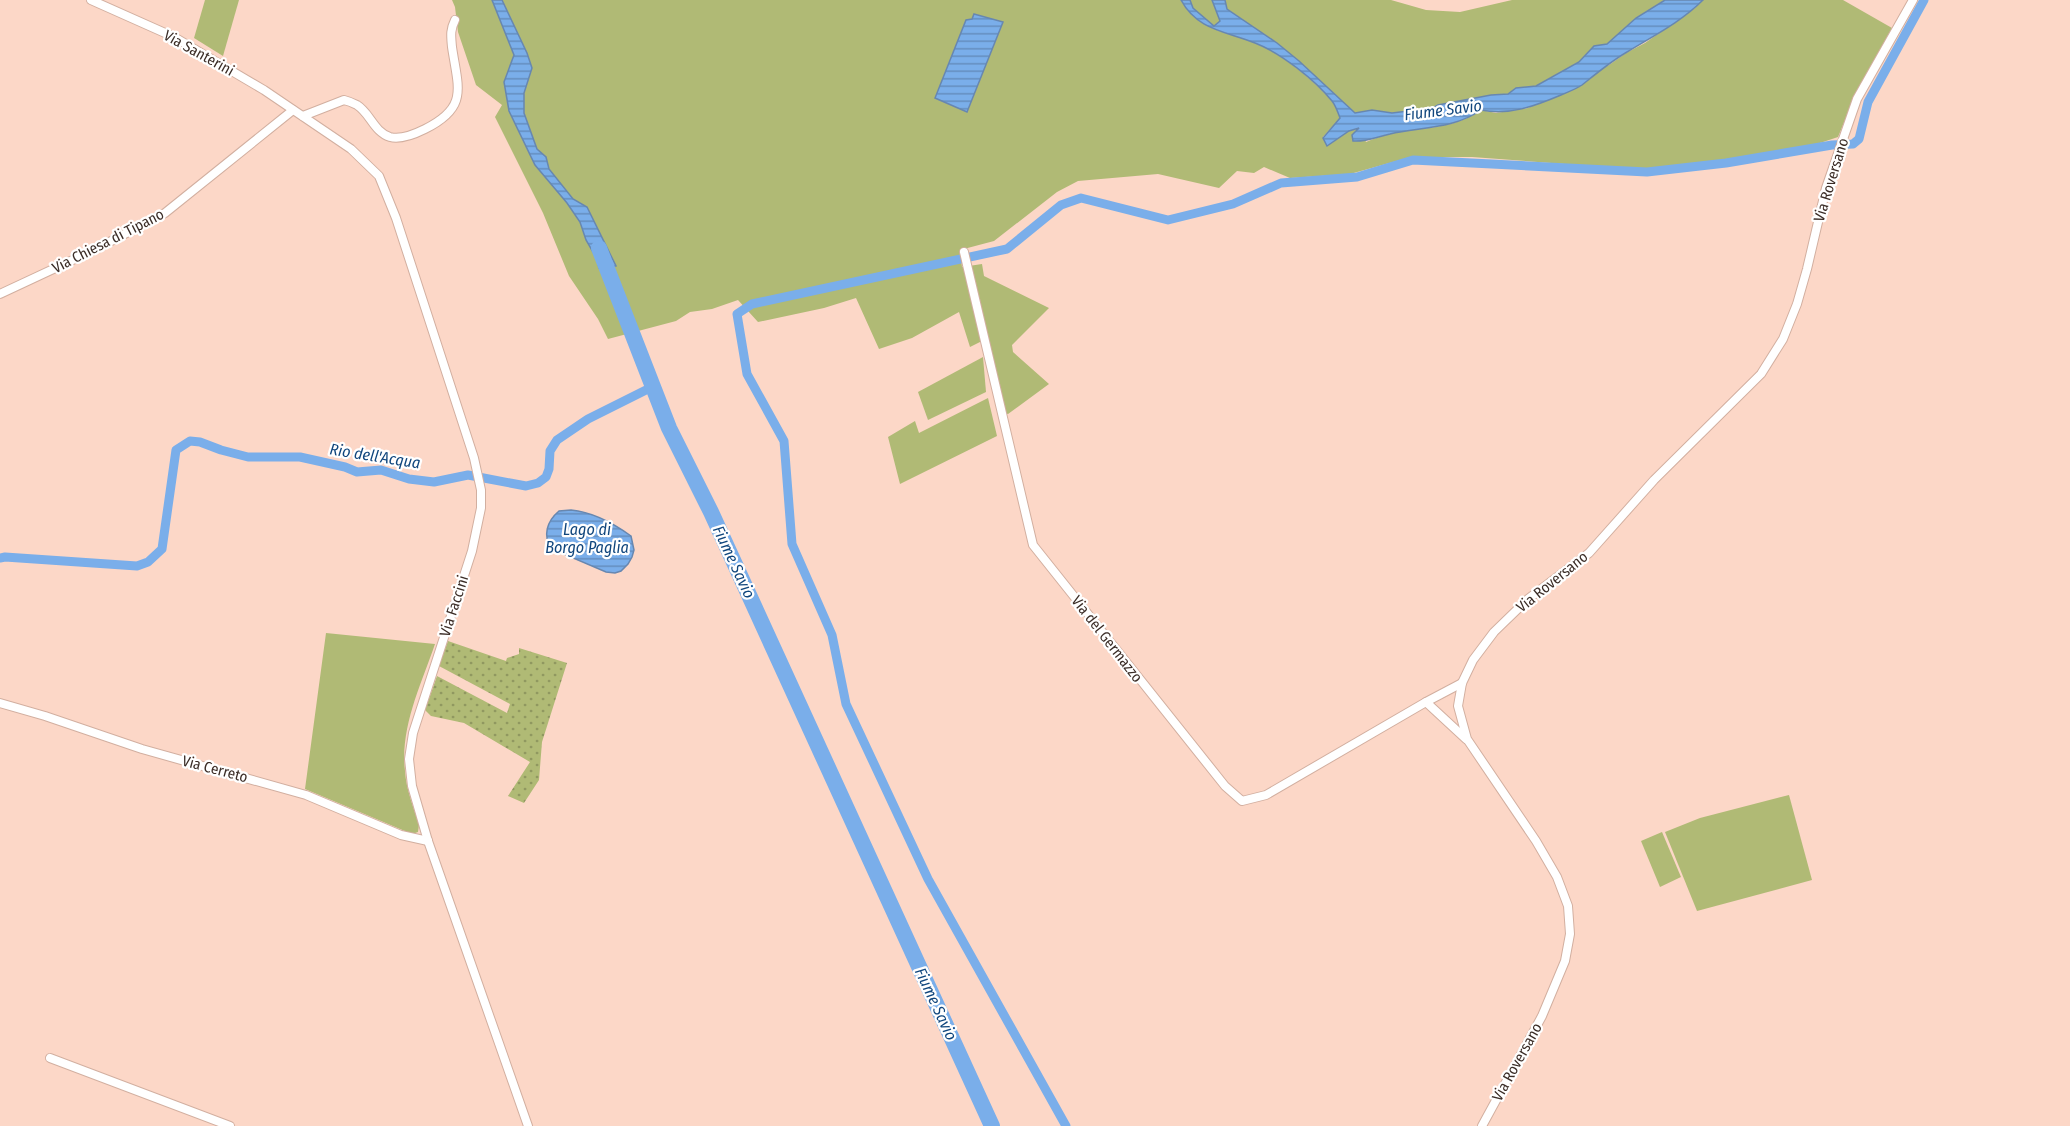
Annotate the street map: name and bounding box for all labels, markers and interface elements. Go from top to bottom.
street label: Via Santerini [161,26,237,80]
water label: Fiume Savio [1403,96,1483,124]
street label: Via Roversano [1810,136,1852,224]
street label: Via Chiesa di Tipano [49,205,167,277]
water label: Rio dell'Acqua [328,439,422,473]
water label: Lago di Borgo Paglia [545,520,629,557]
water label: Fiume Savio [709,523,759,601]
street label: Via Roversano [1513,548,1591,616]
street label: Via Faccini [436,573,472,639]
street label: Via del Germazzo [1068,592,1146,686]
street label: Via Cerreto [180,752,250,786]
water label: Fiume Savio [911,965,961,1043]
street label: Via Roversano [1488,1020,1546,1104]

